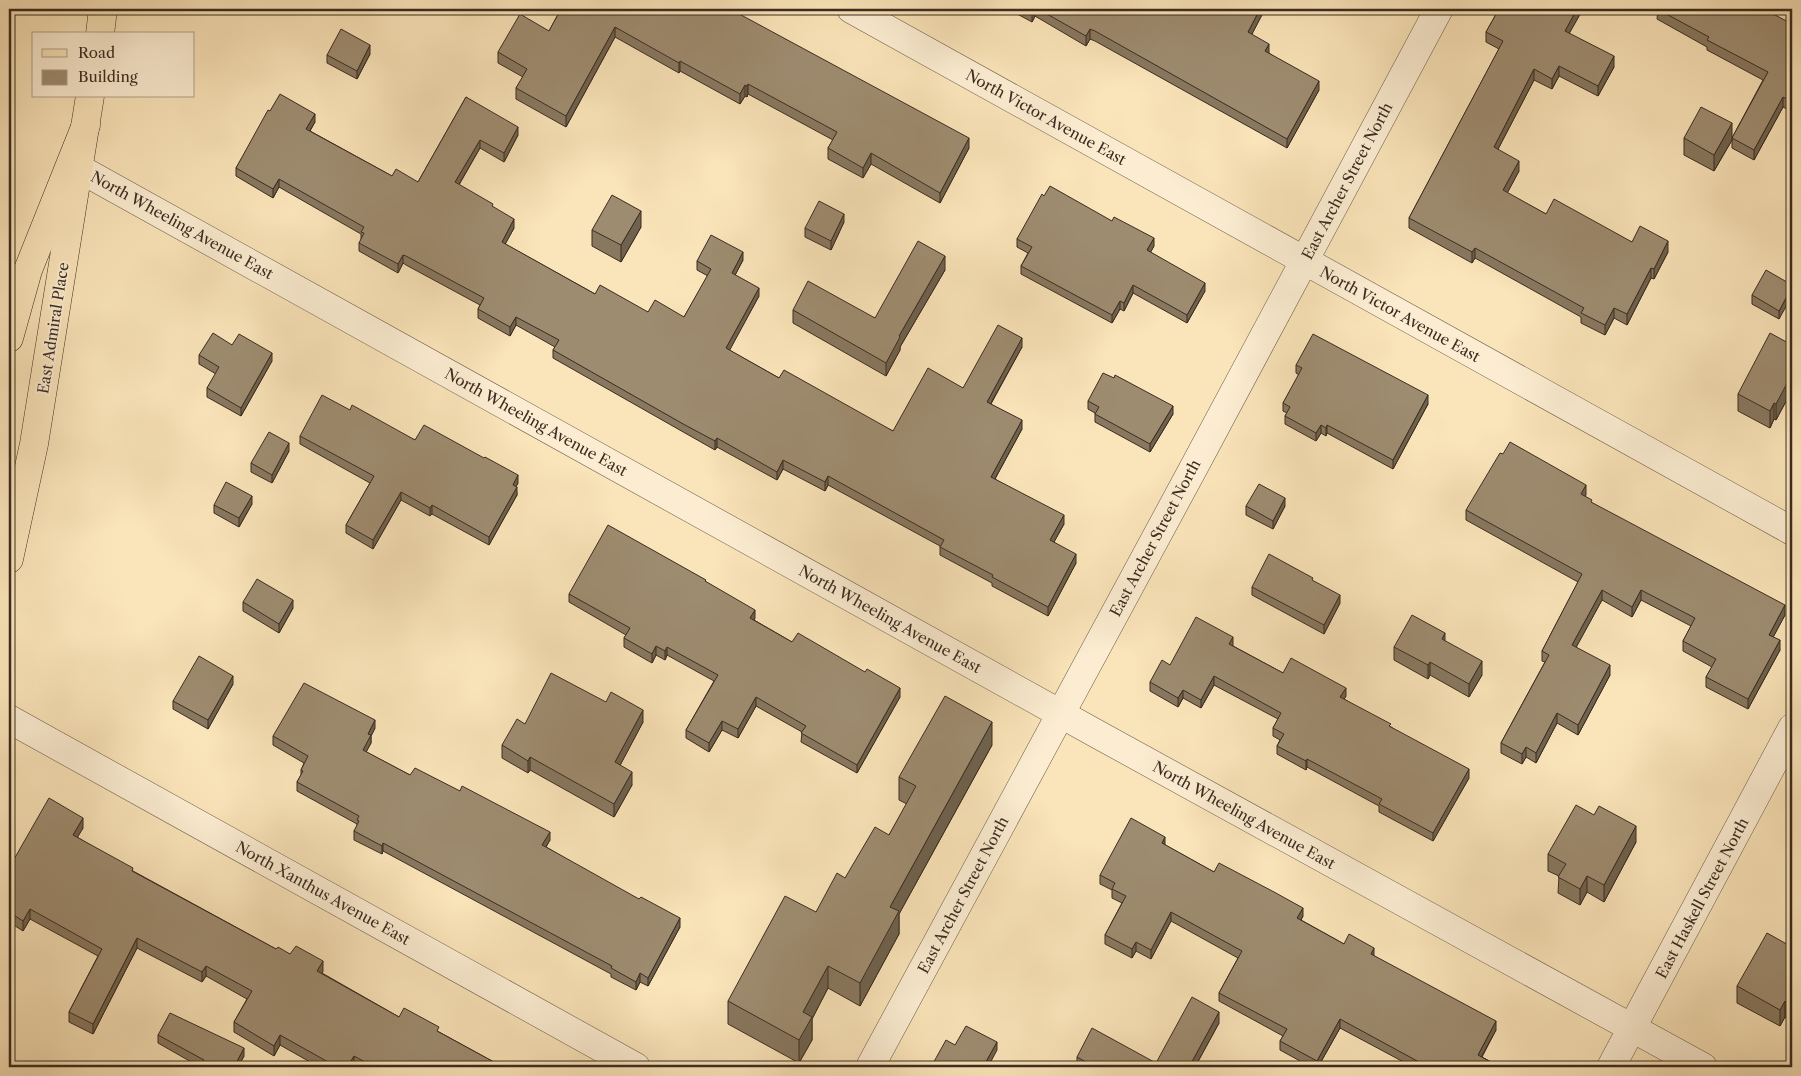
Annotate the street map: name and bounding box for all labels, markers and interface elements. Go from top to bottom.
legend [32,32,195,98]
text: Road [78,43,115,62]
street label: North Victor Avenue East [963,65,1130,169]
text: Building [78,67,138,86]
street label: East Archer Street North [1298,99,1397,263]
street label: North Wheeling Avenue East [87,167,277,283]
street label: East Admiral Place [33,261,73,395]
street label: North Victor Avenue East [1317,262,1484,366]
street label: North Wheeling Avenue East [441,364,631,480]
street label: East Archer Street North [1106,456,1205,620]
street label: North Wheeling Avenue East [795,561,985,677]
street label: North Wheeling Avenue East [1149,757,1339,873]
street label: East Archer Street North [914,813,1013,977]
street label: East Haskell Street North [1652,814,1753,982]
street label: North Xanthus Avenue East [233,837,414,949]

